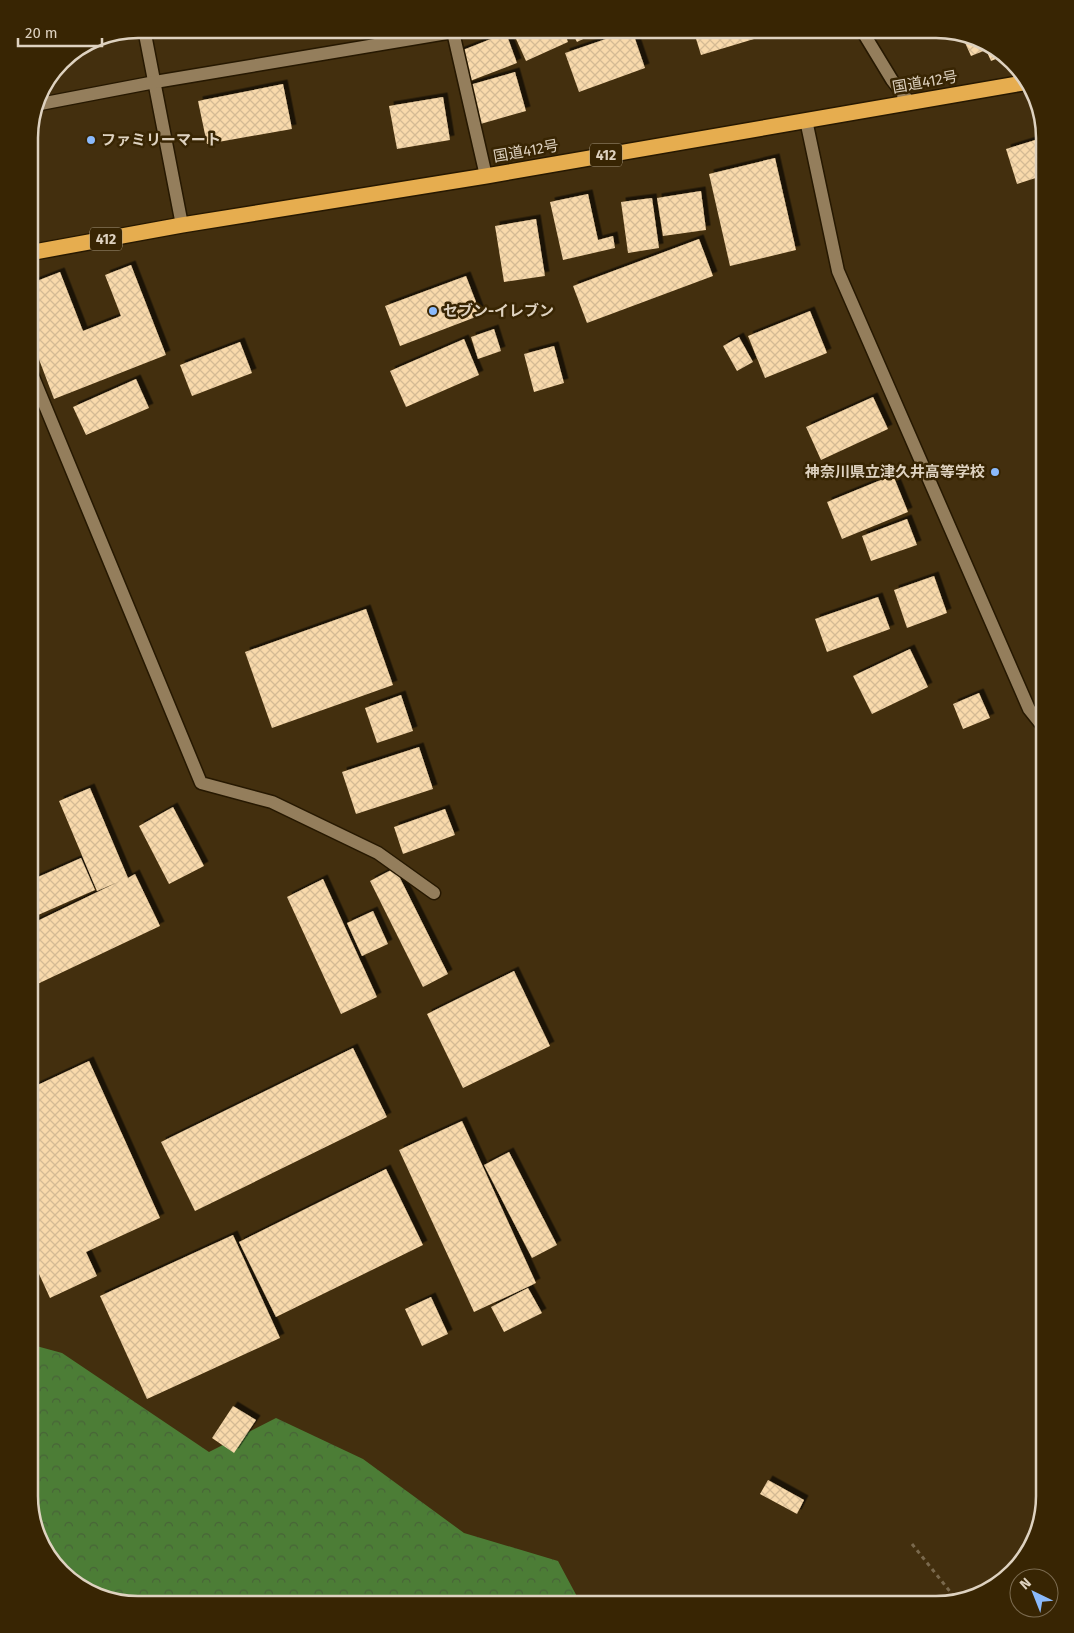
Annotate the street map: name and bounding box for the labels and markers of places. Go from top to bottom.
place label: ファミリーマート [101,131,221,149]
marker: ファミリーマート [85,134,97,146]
place label: セブン-イレブン [443,302,554,320]
marker: セブン-イレブン [427,305,439,317]
place label: 神奈川県立津久井高等学校 [804,463,985,481]
marker: 神奈川県立津久井高等学校 [989,466,1001,478]

